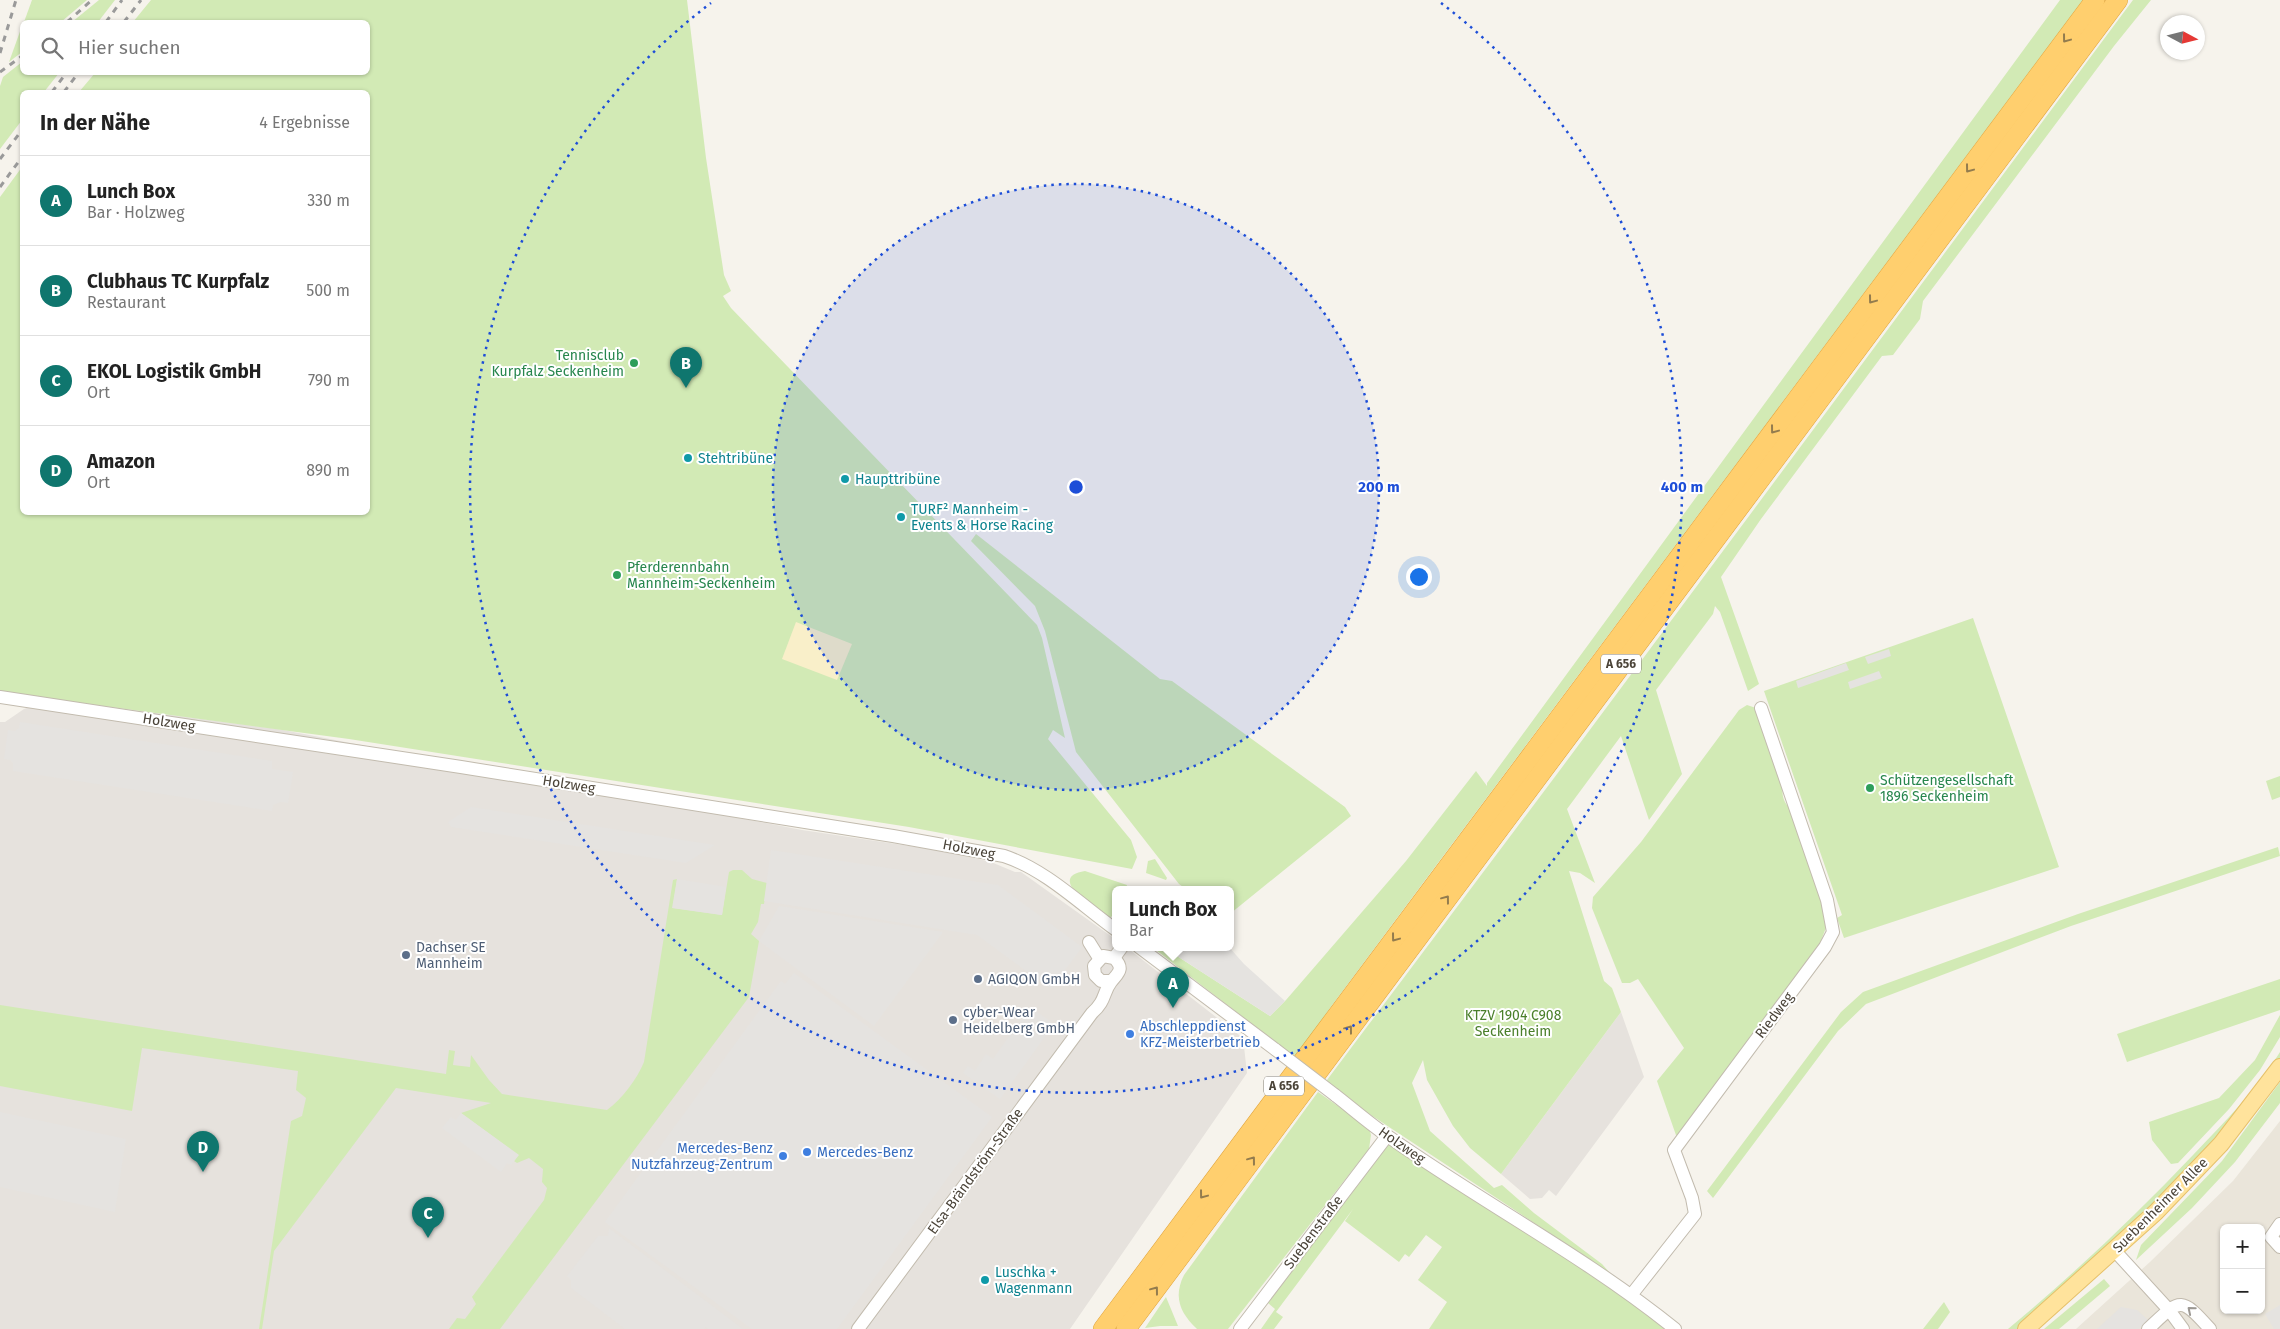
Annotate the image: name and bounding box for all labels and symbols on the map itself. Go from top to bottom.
north arrow [2160,15,2205,60]
one-way arrow [2063,33,2072,43]
one-way arrow [1966,163,1975,173]
one-way arrow [1869,294,1877,303]
place label: Tennisclub Kurpfalz Seckenheim [491,347,624,380]
pin: B [670,347,702,388]
marker: Tennisclub Kurpfalz Seckenheim [628,357,640,369]
one-way arrow [1772,424,1780,433]
place label: Stehtribüne [698,450,773,467]
marker: Stehtribüne [682,452,694,464]
place label: Haupttribüne [855,471,940,488]
marker: Haupttribüne [839,473,851,485]
centre of rings [1067,478,1085,496]
text: 200 m [1358,478,1400,496]
text: 400 m [1661,478,1703,496]
place label: TURF² Mannheim - Events & Horse Racing [911,501,1054,534]
marker: TURF² Mannheim - Events & Horse Racing [895,511,907,523]
place label: Pferderennbahn Mannheim-Seckenheim [627,559,775,592]
your location [1406,564,1432,590]
marker: Pferderennbahn Mannheim-Seckenheim [611,569,623,581]
road number: A 656 [1601,654,1641,674]
street label: Holzweg [141,710,197,735]
street label: Holzweg [541,772,597,797]
place label: Schützengesellschaft 1896 Seckenheim [1880,772,2014,805]
marker: Schützengesellschaft 1896 Seckenheim [1864,782,1876,794]
street label: Holzweg [941,836,997,863]
one-way arrow [1441,896,1449,905]
one-way arrow [1392,932,1400,941]
place label: Dachser SE Mannheim [416,939,486,972]
marker: Dachser SE Mannheim [400,949,412,961]
pin: A [1157,967,1189,1008]
place label: AGIQON GmbH [988,971,1080,988]
marker: AGIQON GmbH [972,973,984,985]
street label: Riedweg [1752,988,1798,1042]
place label: cyber-Wear Heidelberg GmbH [963,1004,1075,1037]
park label: KTZV 1904 C908 Seckenheim [1465,1007,1562,1040]
marker: cyber-Wear Heidelberg GmbH [947,1014,959,1026]
place label: Abschleppdienst KFZ-Meisterbetrieb [1140,1018,1260,1051]
one-way arrow [1344,1026,1352,1035]
marker: Abschleppdienst KFZ-Meisterbetrieb [1124,1028,1136,1040]
road number: A 656 [1264,1076,1304,1096]
street label: Elsa-Brändström-Straße [924,1105,1027,1238]
street label: Holzweg [1375,1123,1429,1168]
pin: D [187,1131,219,1172]
place label: Mercedes-Benz Nutzfahrzeug-Zentrum [631,1140,773,1173]
place label: Mercedes-Benz [817,1144,913,1161]
marker: Mercedes-Benz [801,1146,813,1158]
marker: Mercedes-Benz Nutzfahrzeug-Zentrum [777,1150,789,1162]
street label: Suebenheimer Allee [2109,1154,2211,1256]
one-way arrow [1246,1156,1255,1166]
one-way arrow [1201,1189,1209,1198]
street label: Suebenstraße [1280,1192,1347,1272]
pin: C [412,1197,444,1238]
place label: Luschka + Wagenmann [995,1264,1073,1297]
marker: Luschka + Wagenmann [979,1274,991,1286]
one-way arrow [1149,1286,1158,1296]
one-way arrow [2188,1307,2197,1316]

